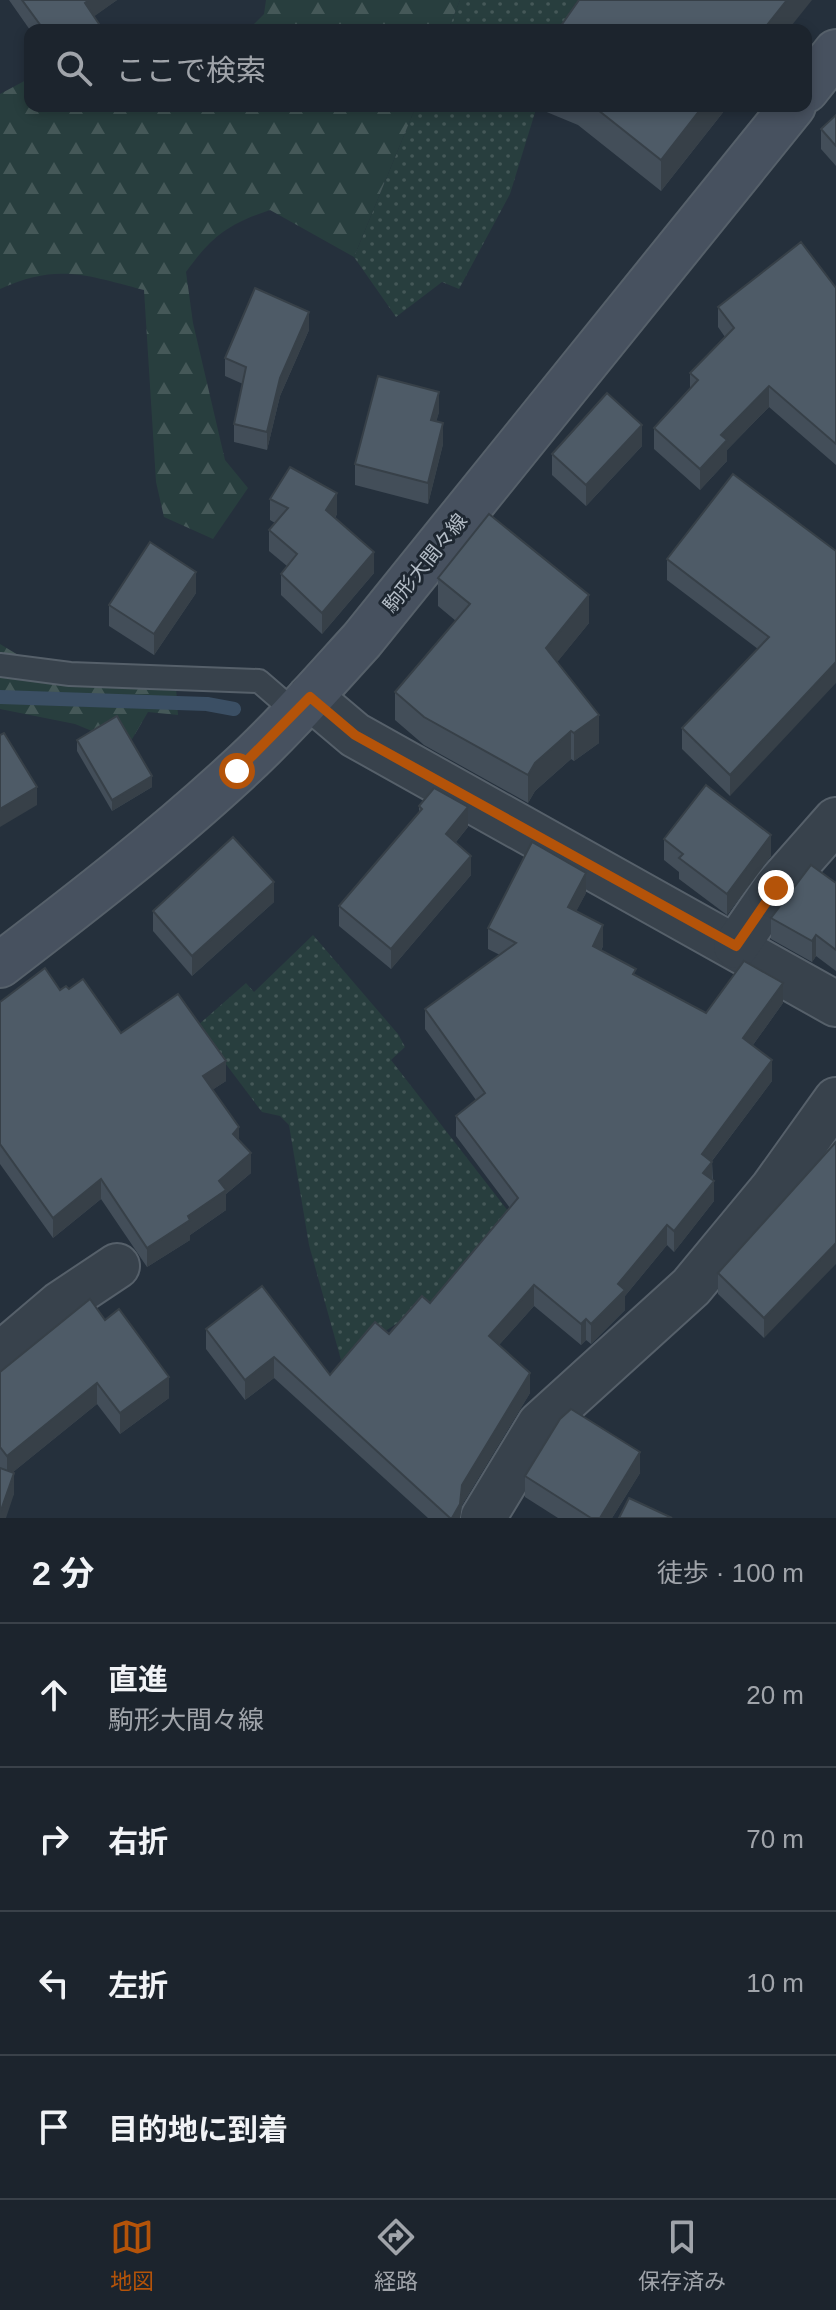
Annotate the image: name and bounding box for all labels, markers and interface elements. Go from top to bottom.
search box [24,24,812,112]
icon: search [52,46,96,90]
text: ここで検索 [116,54,266,87]
street label: 駒形大間々線 [379,509,471,617]
route start [219,753,255,789]
route end [758,870,794,906]
text: 2 分 [32,1554,94,1592]
text: 徒歩 · 100 m [657,1558,804,1588]
text: 直進 [108,1663,168,1696]
icon: ahead [32,1673,76,1717]
text: 20 m [746,1680,804,1710]
text: 駒形大間々線 [108,1705,264,1735]
icon: right [32,1817,76,1861]
text: 70 m [746,1824,804,1854]
text: 右折 [108,1825,168,1858]
icon: left [32,1961,76,2005]
text: 10 m [746,1968,804,1998]
text: 左折 [108,1969,168,2002]
icon: arrive [32,2105,76,2149]
text: 目的地に到着 [108,2113,288,2146]
tab: 地図 [110,2215,154,2295]
tab: 経路 [374,2215,418,2295]
tab: 保存済み [638,2215,726,2295]

